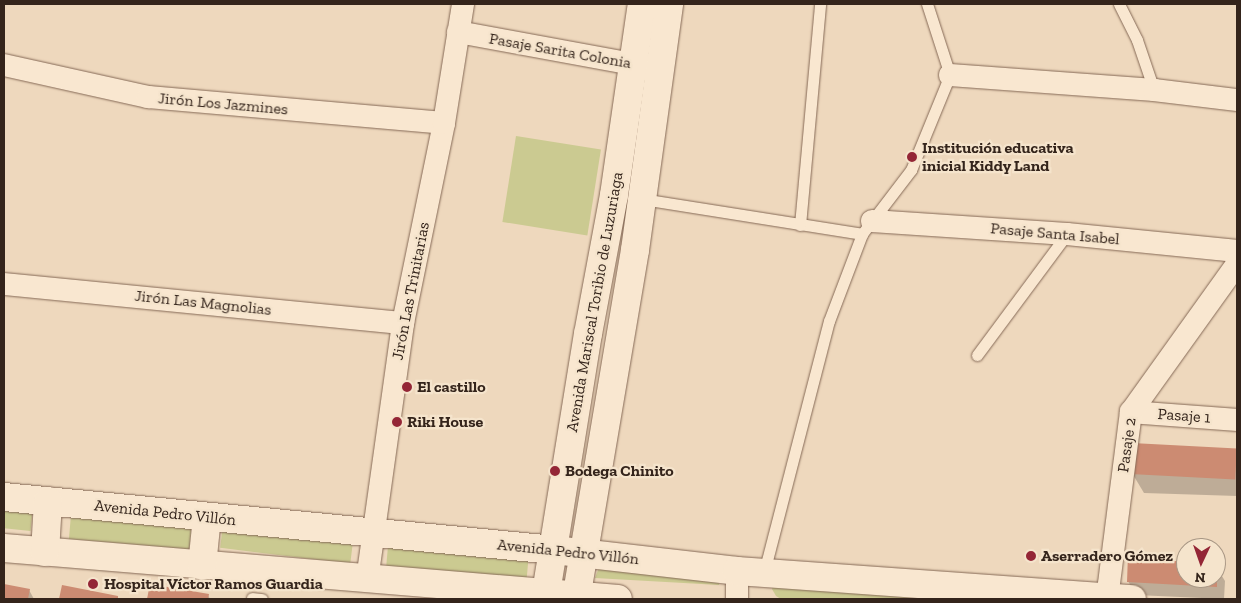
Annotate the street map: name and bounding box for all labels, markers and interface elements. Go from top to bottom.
street label: Pasaje Sarita Colonia [487,29,633,73]
street label: Jirón Los Jazmines [157,89,289,119]
place label: Institución educativa inicial Kiddy Land [922,138,1074,176]
marker: Institución educativa inicial Kiddy Land [906,151,918,163]
street label: Avenida Mariscal Toribio de Luzuriaga [563,170,627,434]
street label: Pasaje Santa Isabel [990,219,1120,249]
street label: Jirón Las Trinitarias [388,220,434,362]
street label: Jirón Las Magnolias [134,286,272,320]
place label: El castillo [417,377,486,397]
marker: El castillo [401,381,413,393]
street label: Pasaje 1 [1157,405,1211,427]
place label: Riki House [407,412,483,432]
marker: Riki House [391,416,403,428]
street label: Pasaje 2 [1114,416,1140,474]
place label: Bodega Chinito [565,461,674,481]
marker: Bodega Chinito [549,465,561,477]
street label: Avenida Pedro Villón [93,496,237,530]
street label: Avenida Pedro Villón [496,535,640,569]
north arrow [1176,538,1226,588]
place label: Aserradero Gómez [1041,546,1173,566]
marker: Aserradero Gómez [1025,550,1037,562]
text: N [1194,569,1206,586]
place label: Hospital Víctor Ramos Guardia [104,574,324,594]
marker: Hospital Víctor Ramos Guardia [86,577,100,591]

